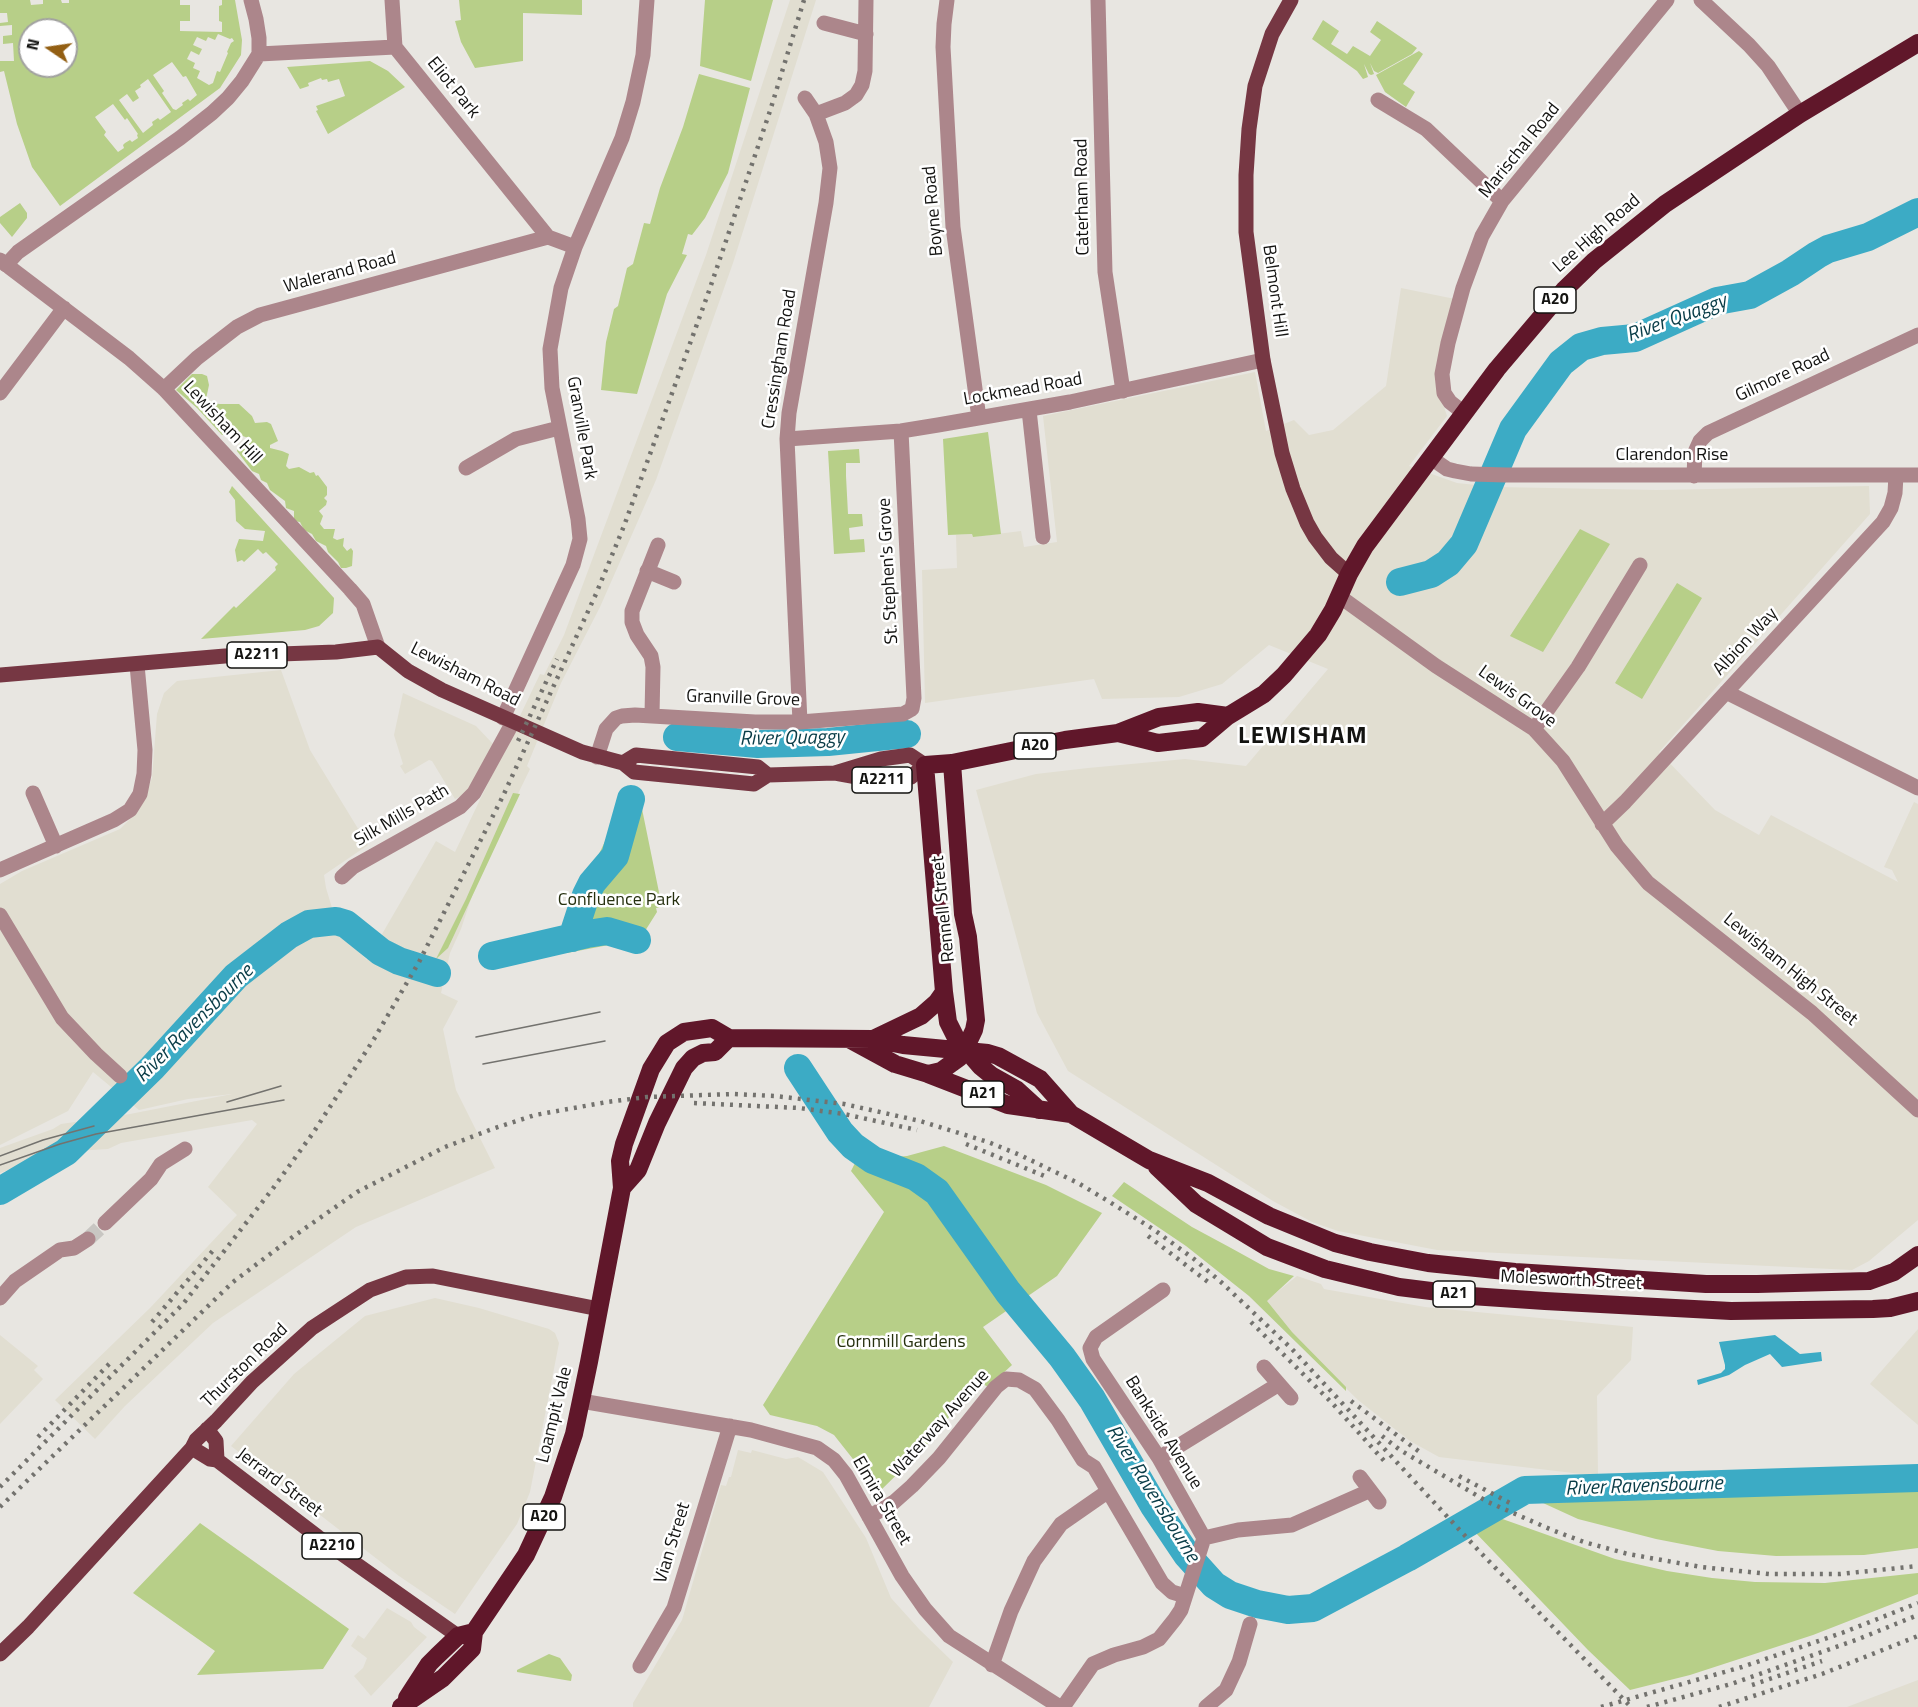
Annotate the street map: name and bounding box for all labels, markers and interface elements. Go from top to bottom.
north arrow [18,18,78,78]
text: N [19,36,45,53]
street label: Eliot Park [422,53,484,123]
street label: Marischal Road [1475,99,1565,203]
street label: Caterham Road [1071,138,1095,256]
street label: Boyne Road [919,165,949,257]
street label: Lee High Road [1549,190,1645,278]
street label: Belmont Hill [1257,243,1291,339]
street label: Walerand Road [282,248,398,298]
road number: A20 [1534,287,1576,313]
street label: Cressingham Road [758,288,802,430]
water label: River Quaggy [1624,290,1730,348]
street label: Gilmore Road [1732,345,1834,407]
street label: Lockmead Road [962,369,1084,411]
street label: Granville Park [561,375,601,481]
street label: Lewisham Hill [178,377,266,469]
street label: Clarendon Rise [1616,445,1728,467]
street label: St. Stephen's Grove [874,497,904,645]
street label: Albion Way [1709,604,1783,680]
street label: Lewisham Road [407,638,523,712]
road number: A2211 [227,642,287,668]
street label: Lewis Grove [1474,661,1560,733]
street label: Granville Grove [686,686,800,712]
district label: LEWISHAM [1238,723,1368,751]
water label: River Quaggy [740,726,844,752]
road number: A20 [1014,733,1056,759]
road number: A2211 [852,767,912,793]
street label: Silk Mills Path [351,780,453,852]
street label: Rennell Street [928,855,960,963]
park label: Confluence Park [558,890,680,912]
street label: Lewisham High Street [1718,909,1862,1031]
water label: River Ravensbourne [131,960,259,1088]
road number: A21 [962,1081,1004,1107]
street label: Molesworth Street [1500,1267,1642,1295]
road number: A21 [1433,1281,1475,1307]
street label: Thurston Road [197,1319,293,1413]
park label: Cornmill Gardens [836,1332,966,1354]
street label: Loampit Vale [533,1365,577,1465]
street label: Waterway Avenue [886,1366,994,1482]
street label: Bankside Avenue [1120,1372,1206,1494]
water label: River Ravensbourne [1100,1421,1204,1567]
street label: Jerrard Street [232,1444,326,1522]
street label: Elmira Street [847,1453,915,1549]
water label: River Ravensbourne [1565,1472,1723,1502]
street label: Vian Street [650,1500,696,1586]
road number: A20 [523,1504,565,1530]
road number: A2210 [302,1533,362,1559]

